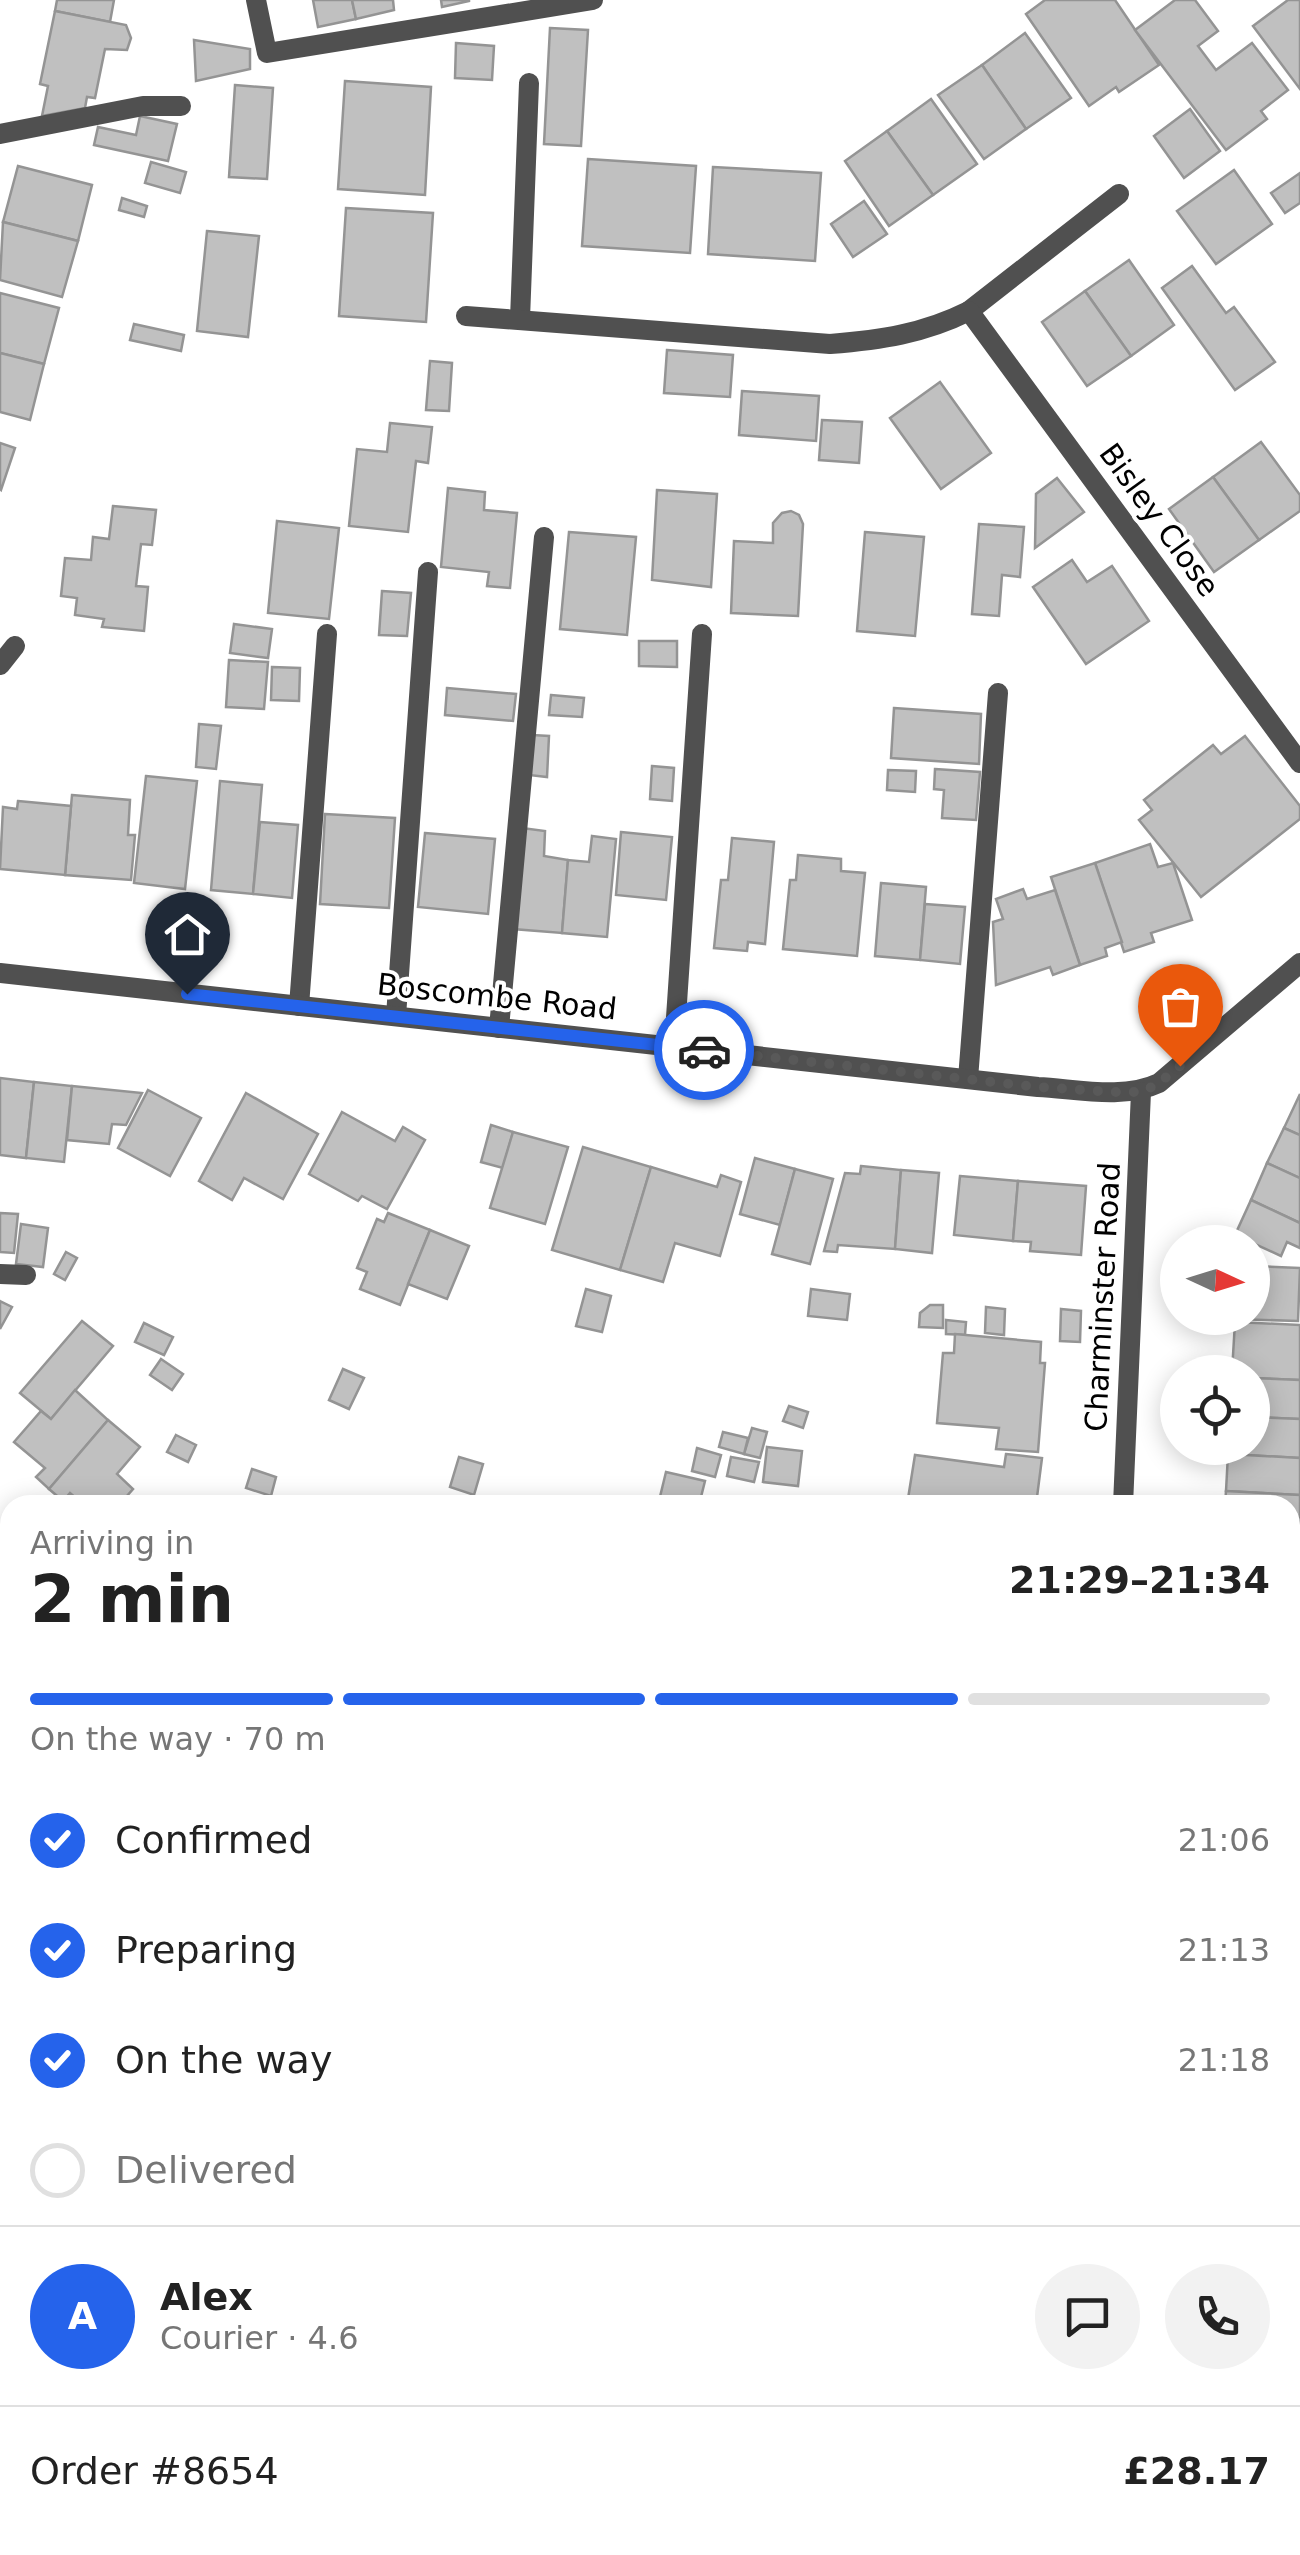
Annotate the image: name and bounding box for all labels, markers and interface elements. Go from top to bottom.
street label: Bisley Close [1092,436,1227,603]
pin [145,892,230,995]
icon: home [160,907,215,962]
pin [1138,964,1223,1067]
street label: Boscombe Road [375,967,619,1027]
icon: bag [1153,979,1208,1034]
courier [654,1000,754,1100]
icon: car [677,1023,732,1078]
street label: Charminster Road [1078,1161,1127,1433]
north arrow [1160,1225,1270,1335]
map controls [1160,1225,1270,1465]
button: locate [1160,1355,1270,1465]
text: Arriving in [30,1524,194,1562]
text: 21:29–21:34 [1009,1558,1270,1602]
text: 2 min [30,1562,234,1637]
text: On the way · 70 m [30,1720,326,1758]
icon: check [30,1813,85,1868]
text: Confirmed [115,1818,312,1862]
text: 21:06 [1178,1821,1270,1859]
icon: check [30,1923,85,1978]
text: Preparing [115,1928,297,1972]
text: 21:13 [1178,1931,1270,1969]
icon: check [30,2033,85,2088]
text: On the way [115,2038,332,2082]
text: 21:18 [1178,2041,1270,2079]
text: Delivered [115,2148,297,2192]
button: chat [1035,2264,1140,2369]
button: phone [1165,2264,1270,2369]
text: Alex [160,2275,253,2319]
text: A [68,2294,97,2338]
text: Courier · 4.6 [160,2319,359,2357]
text: Order #8654 [30,2449,279,2493]
text: £28.17 [1123,2449,1270,2493]

